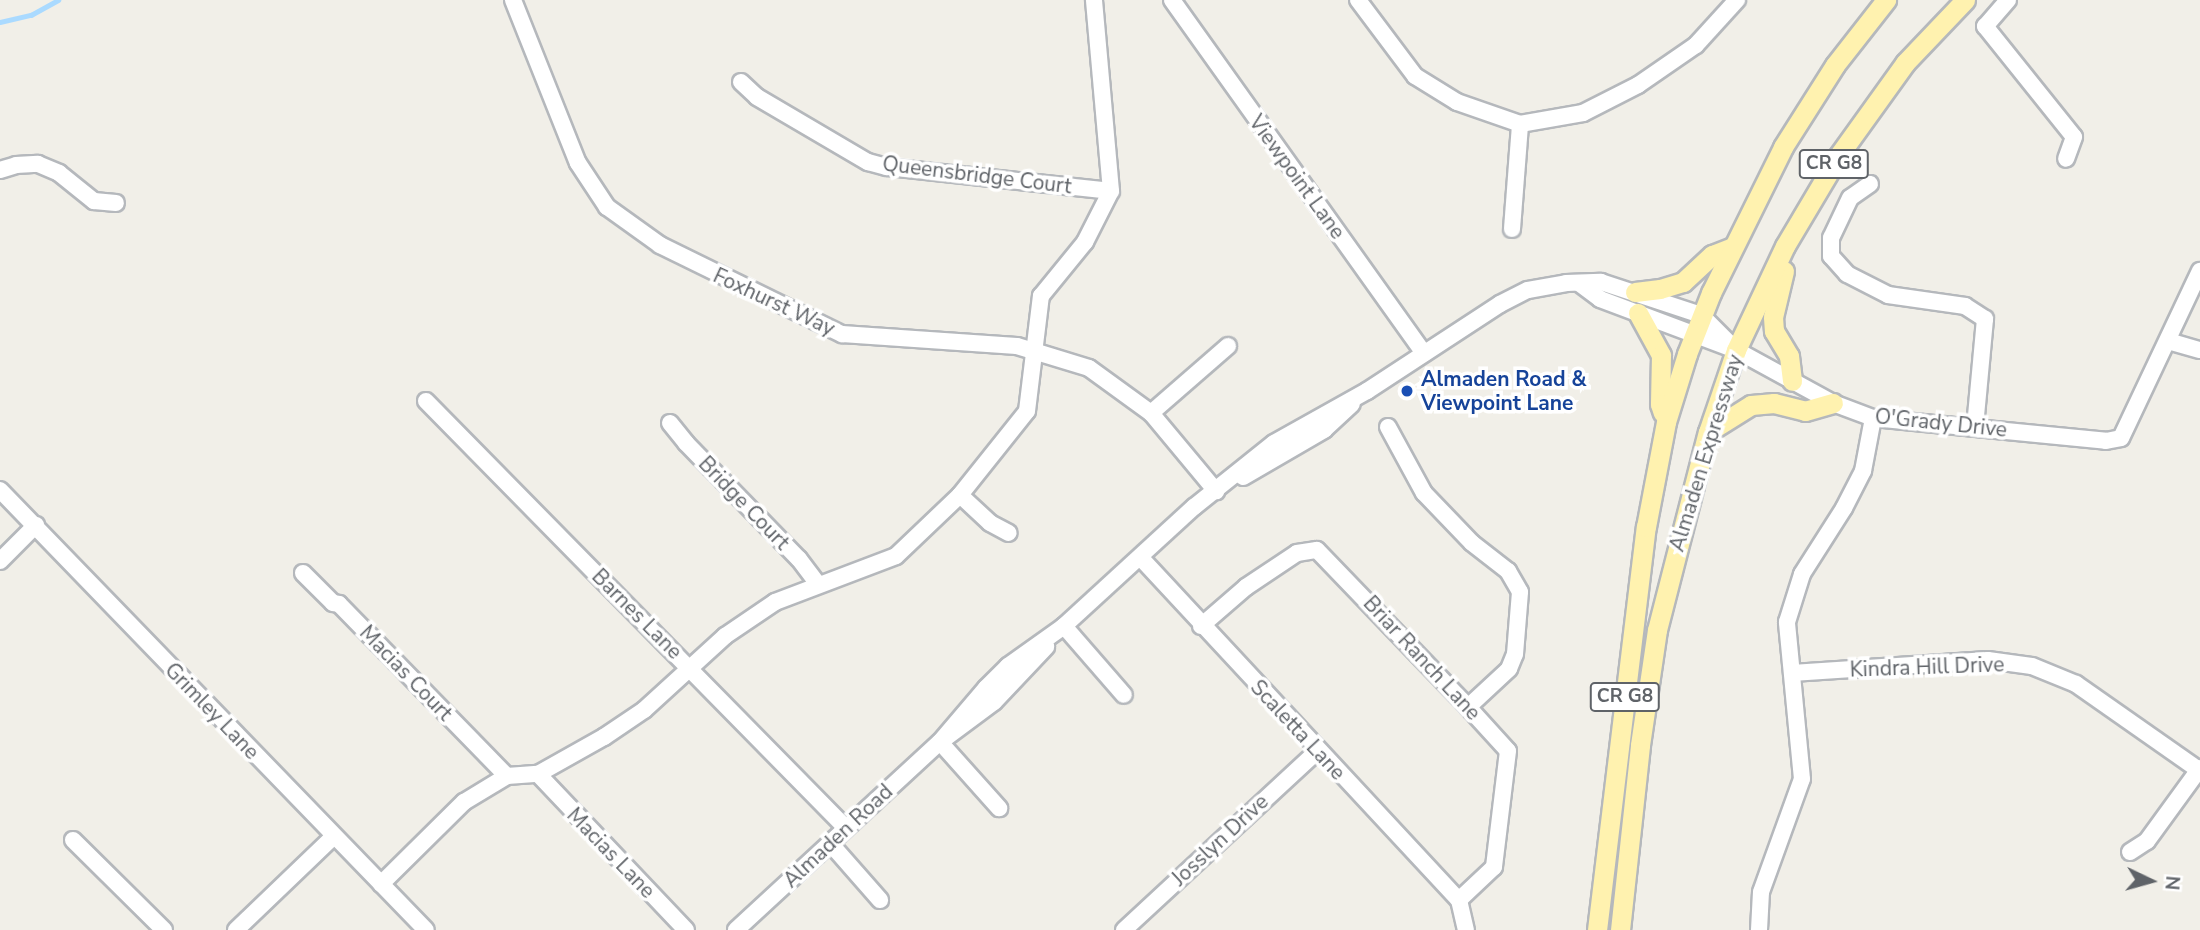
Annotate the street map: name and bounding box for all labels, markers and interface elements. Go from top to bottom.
street label: Viewpoint Lane [1244,110,1350,244]
road number: CR G8 [1797,148,1871,180]
street label: Queensbridge Court [881,151,1073,199]
street label: Foxhurst Way [709,263,839,341]
street label: Almaden Expressway [1664,351,1748,555]
place label: Almaden Road & Viewpoint Lane [1421,366,1586,416]
marker: Almaden Road & Viewpoint Lane [1399,383,1415,399]
street label: O'Grady Drive [1874,404,2008,442]
street label: Bridge Court [693,451,795,555]
street label: Barnes Lane [587,564,687,664]
street label: Briar Ranch Lane [1358,591,1486,725]
street label: Macias Court [354,620,458,726]
street label: Kindra Hill Drive [1849,652,2005,682]
street label: Grimley Lane [160,657,264,765]
street label: Scaletta Lane [1245,675,1351,785]
road number: CR G8 [1588,682,1662,712]
street label: Almaden Road [778,779,898,893]
street label: Josslyn Drive [1167,789,1273,891]
street label: Macias Lane [562,803,660,903]
north arrow [2116,846,2186,916]
text: N [2158,875,2185,891]

